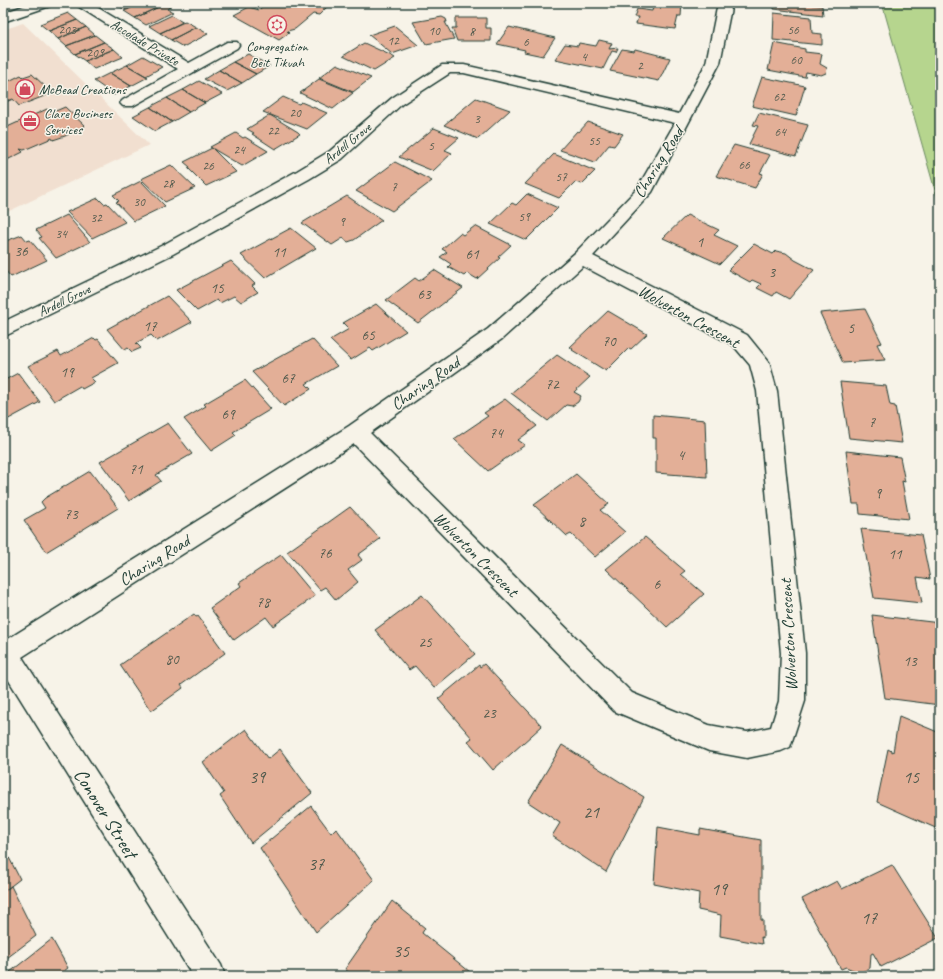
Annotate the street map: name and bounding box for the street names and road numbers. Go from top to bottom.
street label: Accolade Private [107,15,183,70]
street label: Ardell Grove [320,118,376,168]
street label: Charing Road [628,120,690,202]
street label: Ardell Grove [35,280,94,320]
street label: Wolverton Crescent [635,280,745,354]
street label: Charing Road [387,350,467,415]
street label: Wolverton Crescent [429,507,524,603]
street label: Charing Road [115,529,196,590]
street label: Wolverton Crescent [775,576,802,691]
street label: Conover Street [68,764,145,866]

